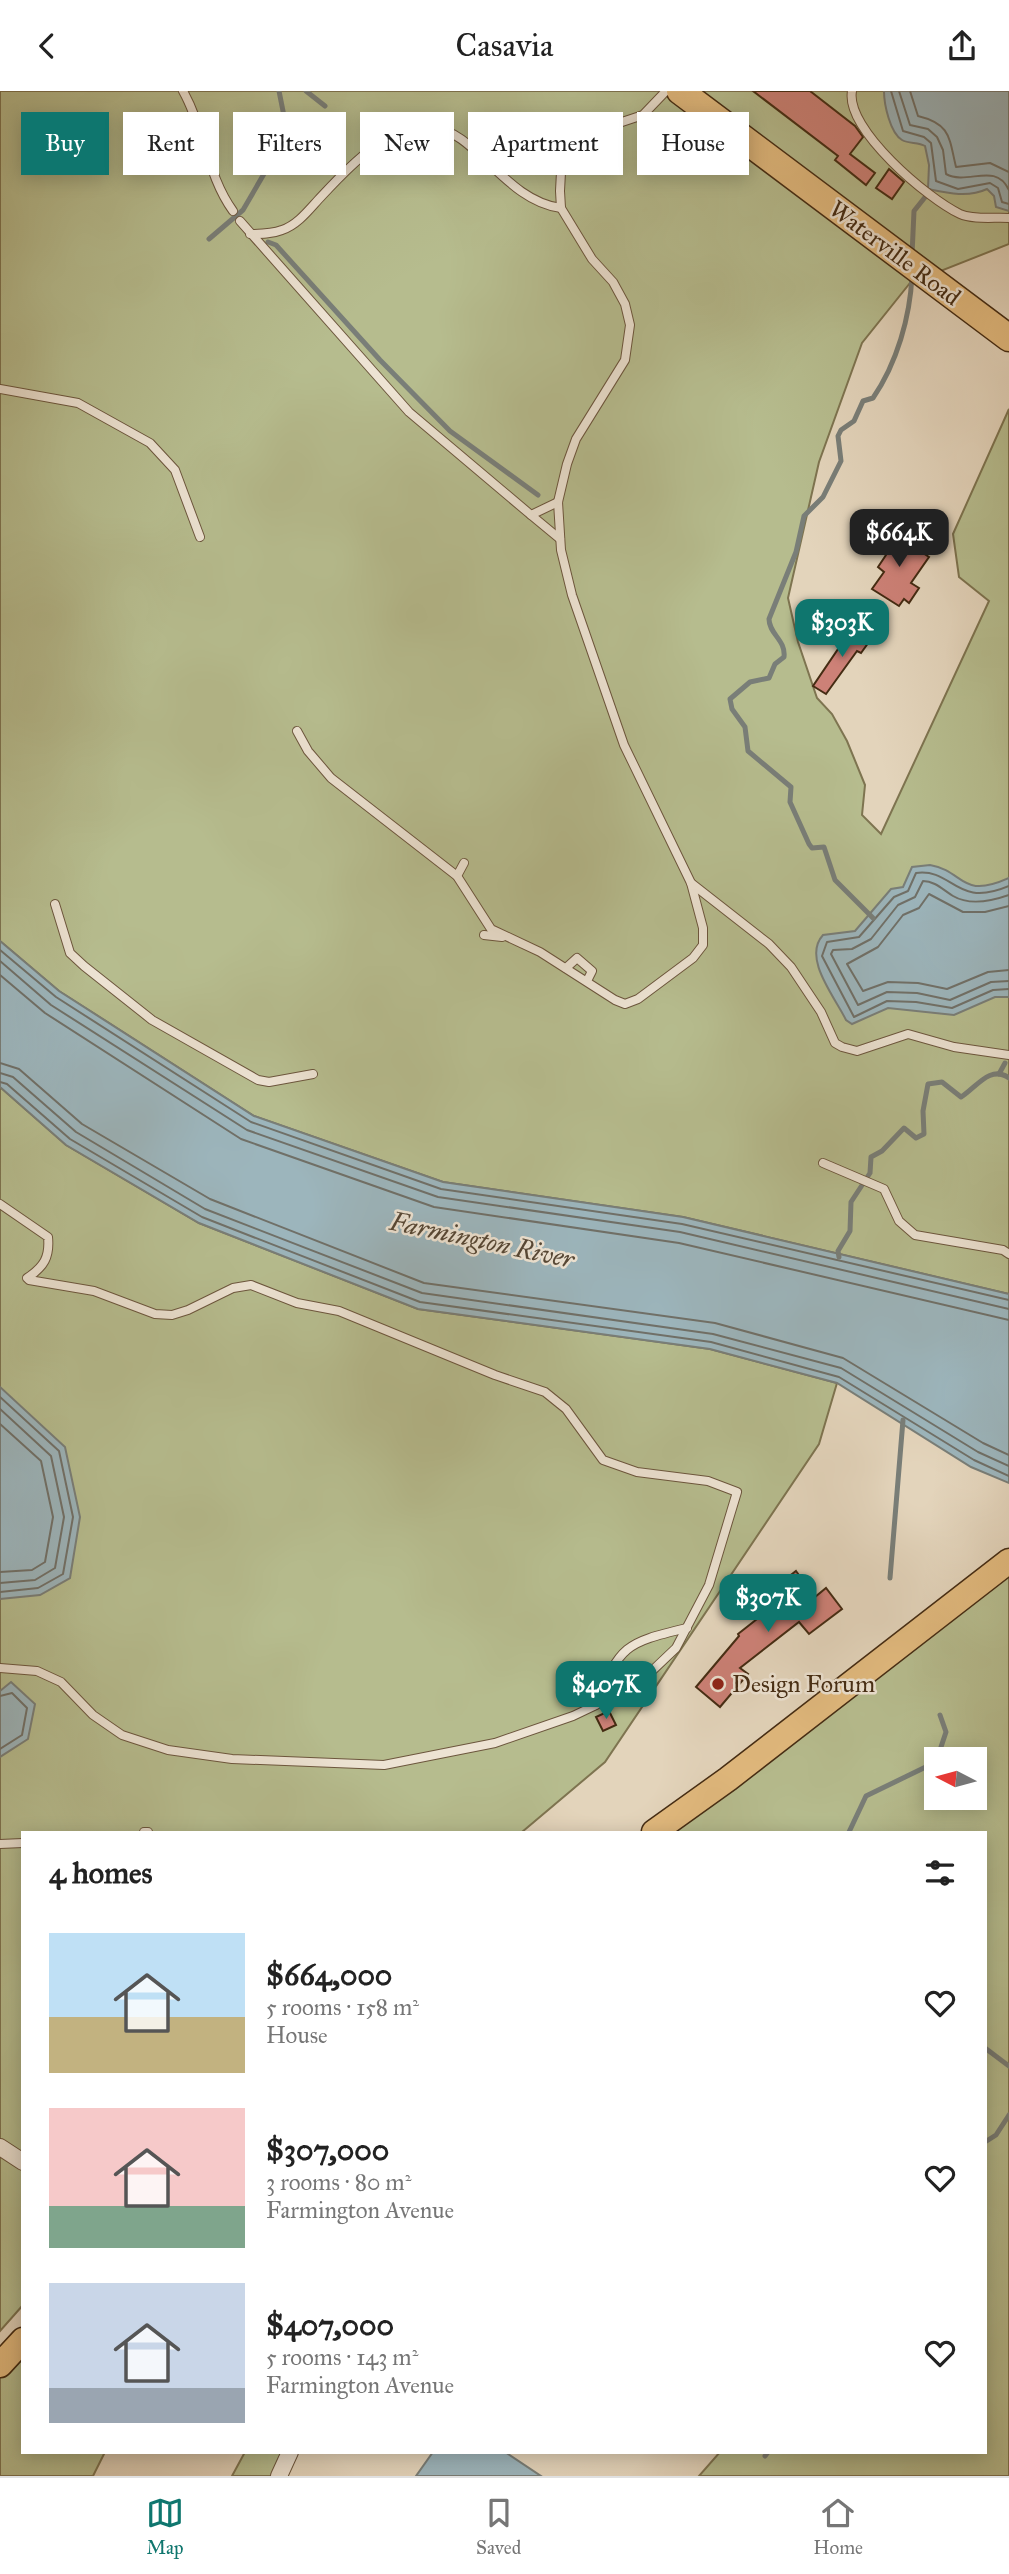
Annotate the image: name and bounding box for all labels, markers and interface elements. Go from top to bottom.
text: Casavia [455,26,554,65]
icon: back [28,27,66,65]
icon: share [943,27,981,65]
chip: Buy [21,112,109,175]
chip: Rent [123,112,219,175]
chip: Filters [233,112,346,175]
chip: New [360,112,454,175]
chip: Apartment [468,112,623,175]
chip: House [637,112,749,175]
street label: Waterville Road [823,194,967,312]
pin: $664K [850,510,948,569]
text: $664K [866,518,932,546]
pin: $303K [793,599,891,659]
text: $303K [811,608,873,636]
water label: Farmington River [386,1205,578,1275]
pin: $307K [719,1575,817,1634]
text: $307K [736,1583,800,1611]
pin: $407K [557,1661,655,1721]
place label: Design Forum [732,1669,875,1699]
text: $407K [572,1670,640,1698]
marker: Design Forum [710,1676,726,1692]
north arrow [924,1747,987,1809]
map controls [924,1747,987,1810]
icon: filters [921,1854,959,1892]
text: 4 homes [49,1855,153,1891]
text: $664,000 [266,1957,392,1993]
icon: home [105,1961,189,2045]
icon: heart [921,1984,959,2022]
text: 5 rooms · 158 m² [266,1993,419,2021]
text: House [266,2021,328,2049]
text: $307,000 [266,2132,389,2168]
icon: home [105,2136,189,2220]
icon: heart [921,2159,959,2197]
text: 3 rooms · 80 m² [266,2168,411,2196]
text: Farmington Avenue [266,2196,454,2224]
text: $407,000 [266,2307,394,2343]
icon: home [105,2311,189,2395]
icon: heart [921,2334,959,2372]
text: 5 rooms · 143 m² [266,2343,418,2371]
text: Farmington Avenue [266,2371,454,2399]
tab: Map [146,2494,184,2559]
tab: Saved [476,2494,521,2559]
tab: Home [813,2494,863,2559]

